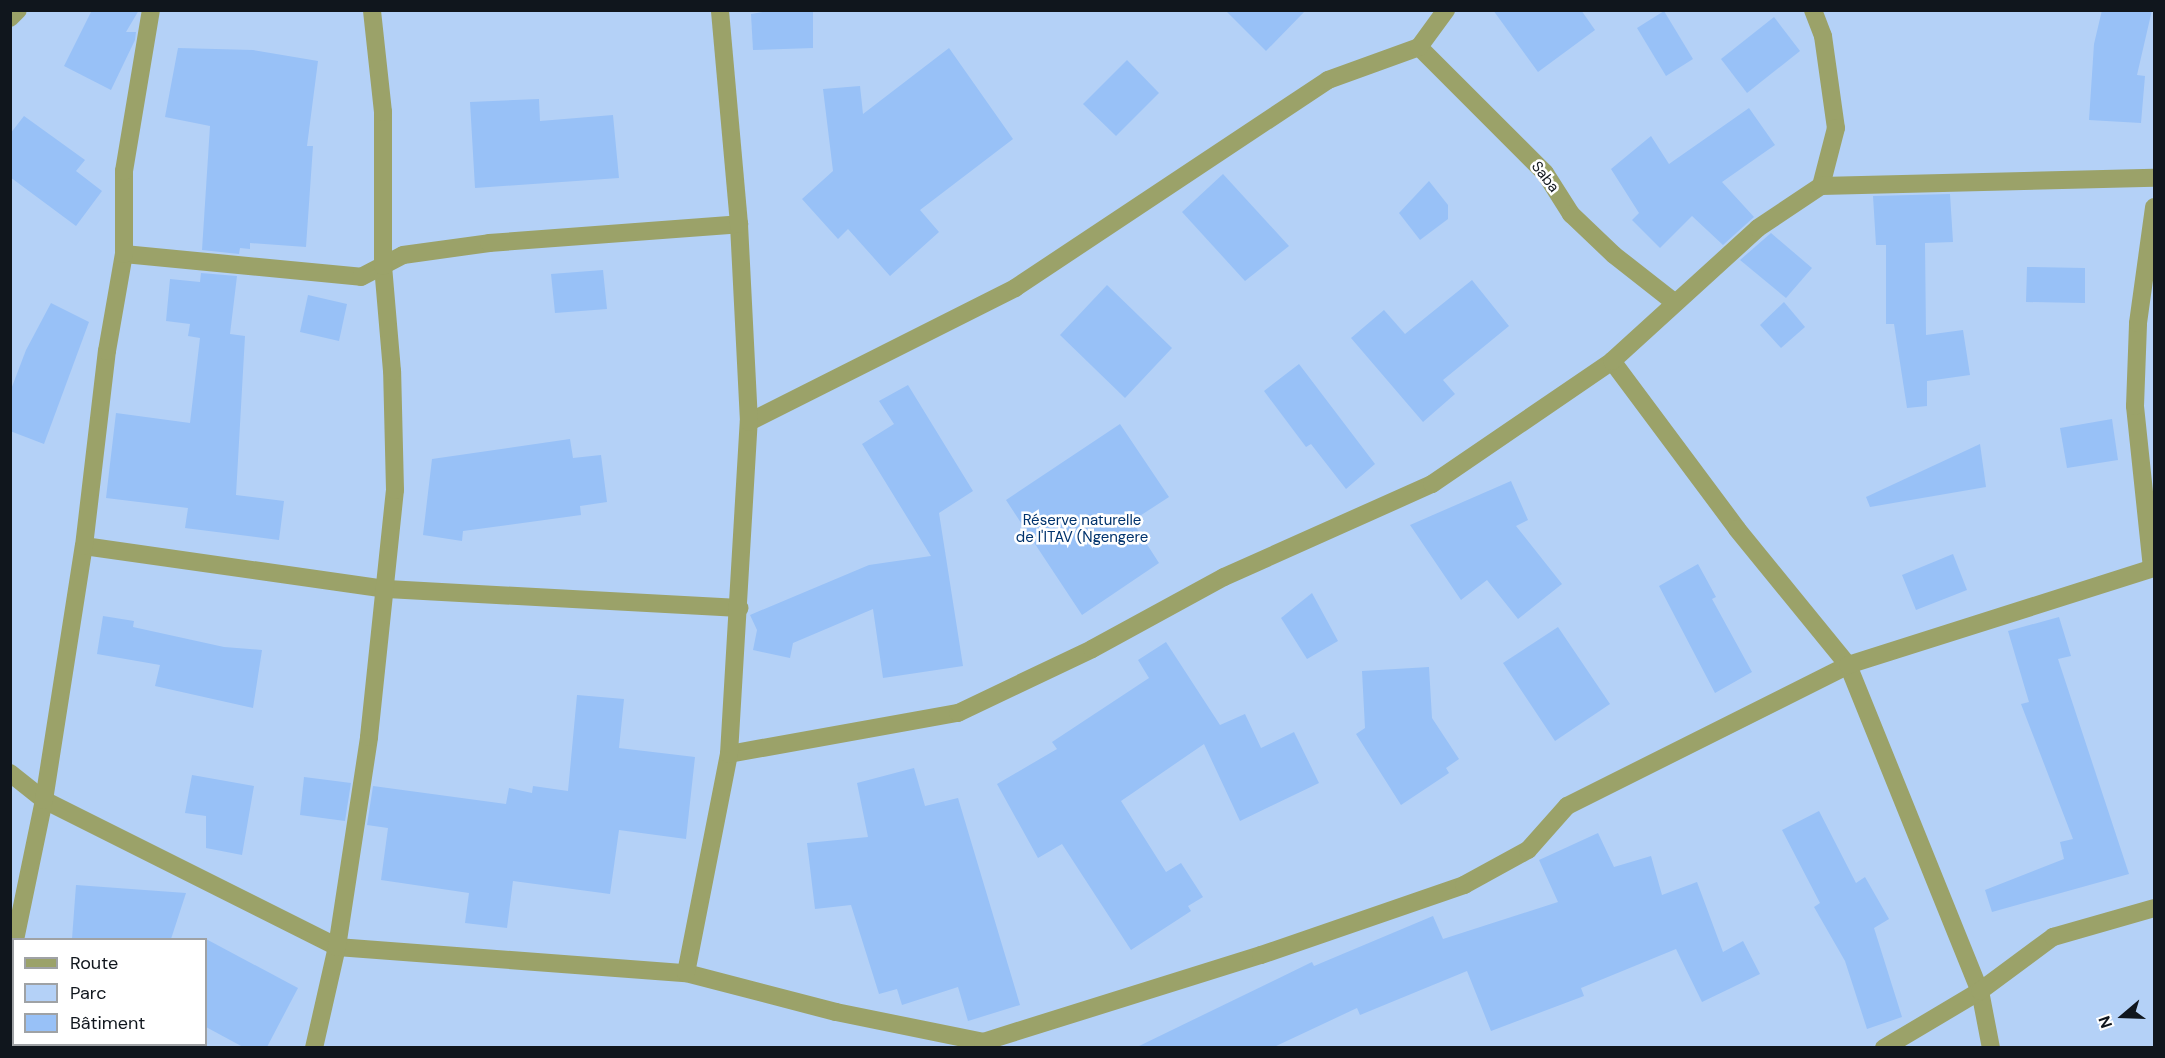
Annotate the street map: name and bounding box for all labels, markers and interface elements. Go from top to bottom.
street label: Saba [1527,158,1563,196]
park label: Réserve naturelle de l'ITAV (Ngengere [1016,511,1148,546]
legend [12,938,207,1046]
text: Route [70,951,118,975]
text: Parc [70,981,106,1005]
north arrow [2093,986,2153,1046]
text: Bâtiment [70,1011,145,1035]
text: N [2094,1013,2117,1031]

